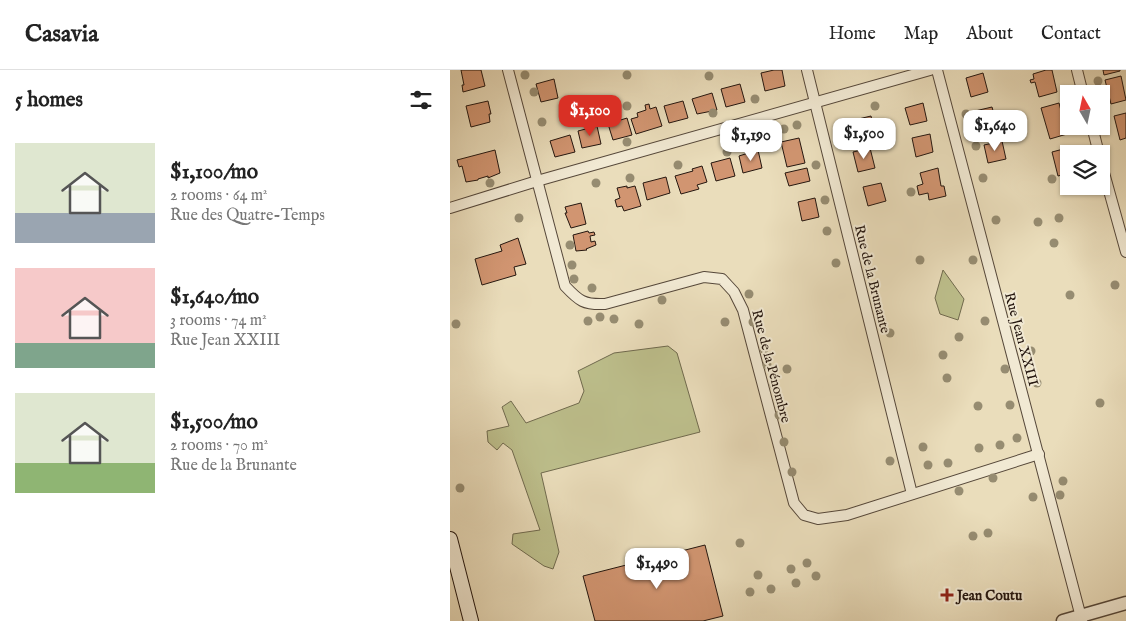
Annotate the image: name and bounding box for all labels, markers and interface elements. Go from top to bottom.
text: Casavia [25,19,99,50]
text: Home [829,23,876,46]
text: Map [904,23,938,46]
text: About [966,23,1013,46]
text: Contact [1041,23,1101,46]
north arrow [1060,85,1110,135]
map controls [1060,85,1110,195]
icon: filters [407,86,435,114]
text: 5 homes [15,87,83,114]
pin: $1,100 [549,94,631,137]
text: $1,100 [570,101,610,121]
pin: $1,640 [954,109,1036,152]
text: $1,640 [974,116,1016,136]
pin: $1,500 [823,118,905,160]
pin: $1,190 [710,119,792,162]
text: $1,500 [844,124,884,144]
text: $1,190 [731,126,771,146]
button: layers [1060,145,1110,195]
text: $1,100/mo [170,159,258,186]
icon: home [55,163,115,223]
text: 2 rooms · 64 m² [170,186,268,206]
text: Rue des Quatre-Temps [170,206,325,226]
street label: Rue de la Brunante [850,223,894,336]
text: $1,640/mo [170,284,259,311]
icon: home [55,288,115,348]
street label: Rue Jean XXIII [1000,290,1042,388]
street label: Rue de la Pénombre [747,308,795,425]
text: 3 rooms · 74 m² [170,311,267,331]
text: Rue Jean XXIII [170,331,280,351]
text: $1,500/mo [170,409,258,436]
icon: home [55,413,115,473]
text: 2 rooms · 70 m² [170,436,268,456]
text: Rue de la Brunante [170,456,297,476]
pin: $1,490 [616,548,698,590]
text: $1,490 [636,554,678,574]
place label: Jean Coutu [955,587,1023,605]
marker: Jean Coutu [941,589,953,601]

